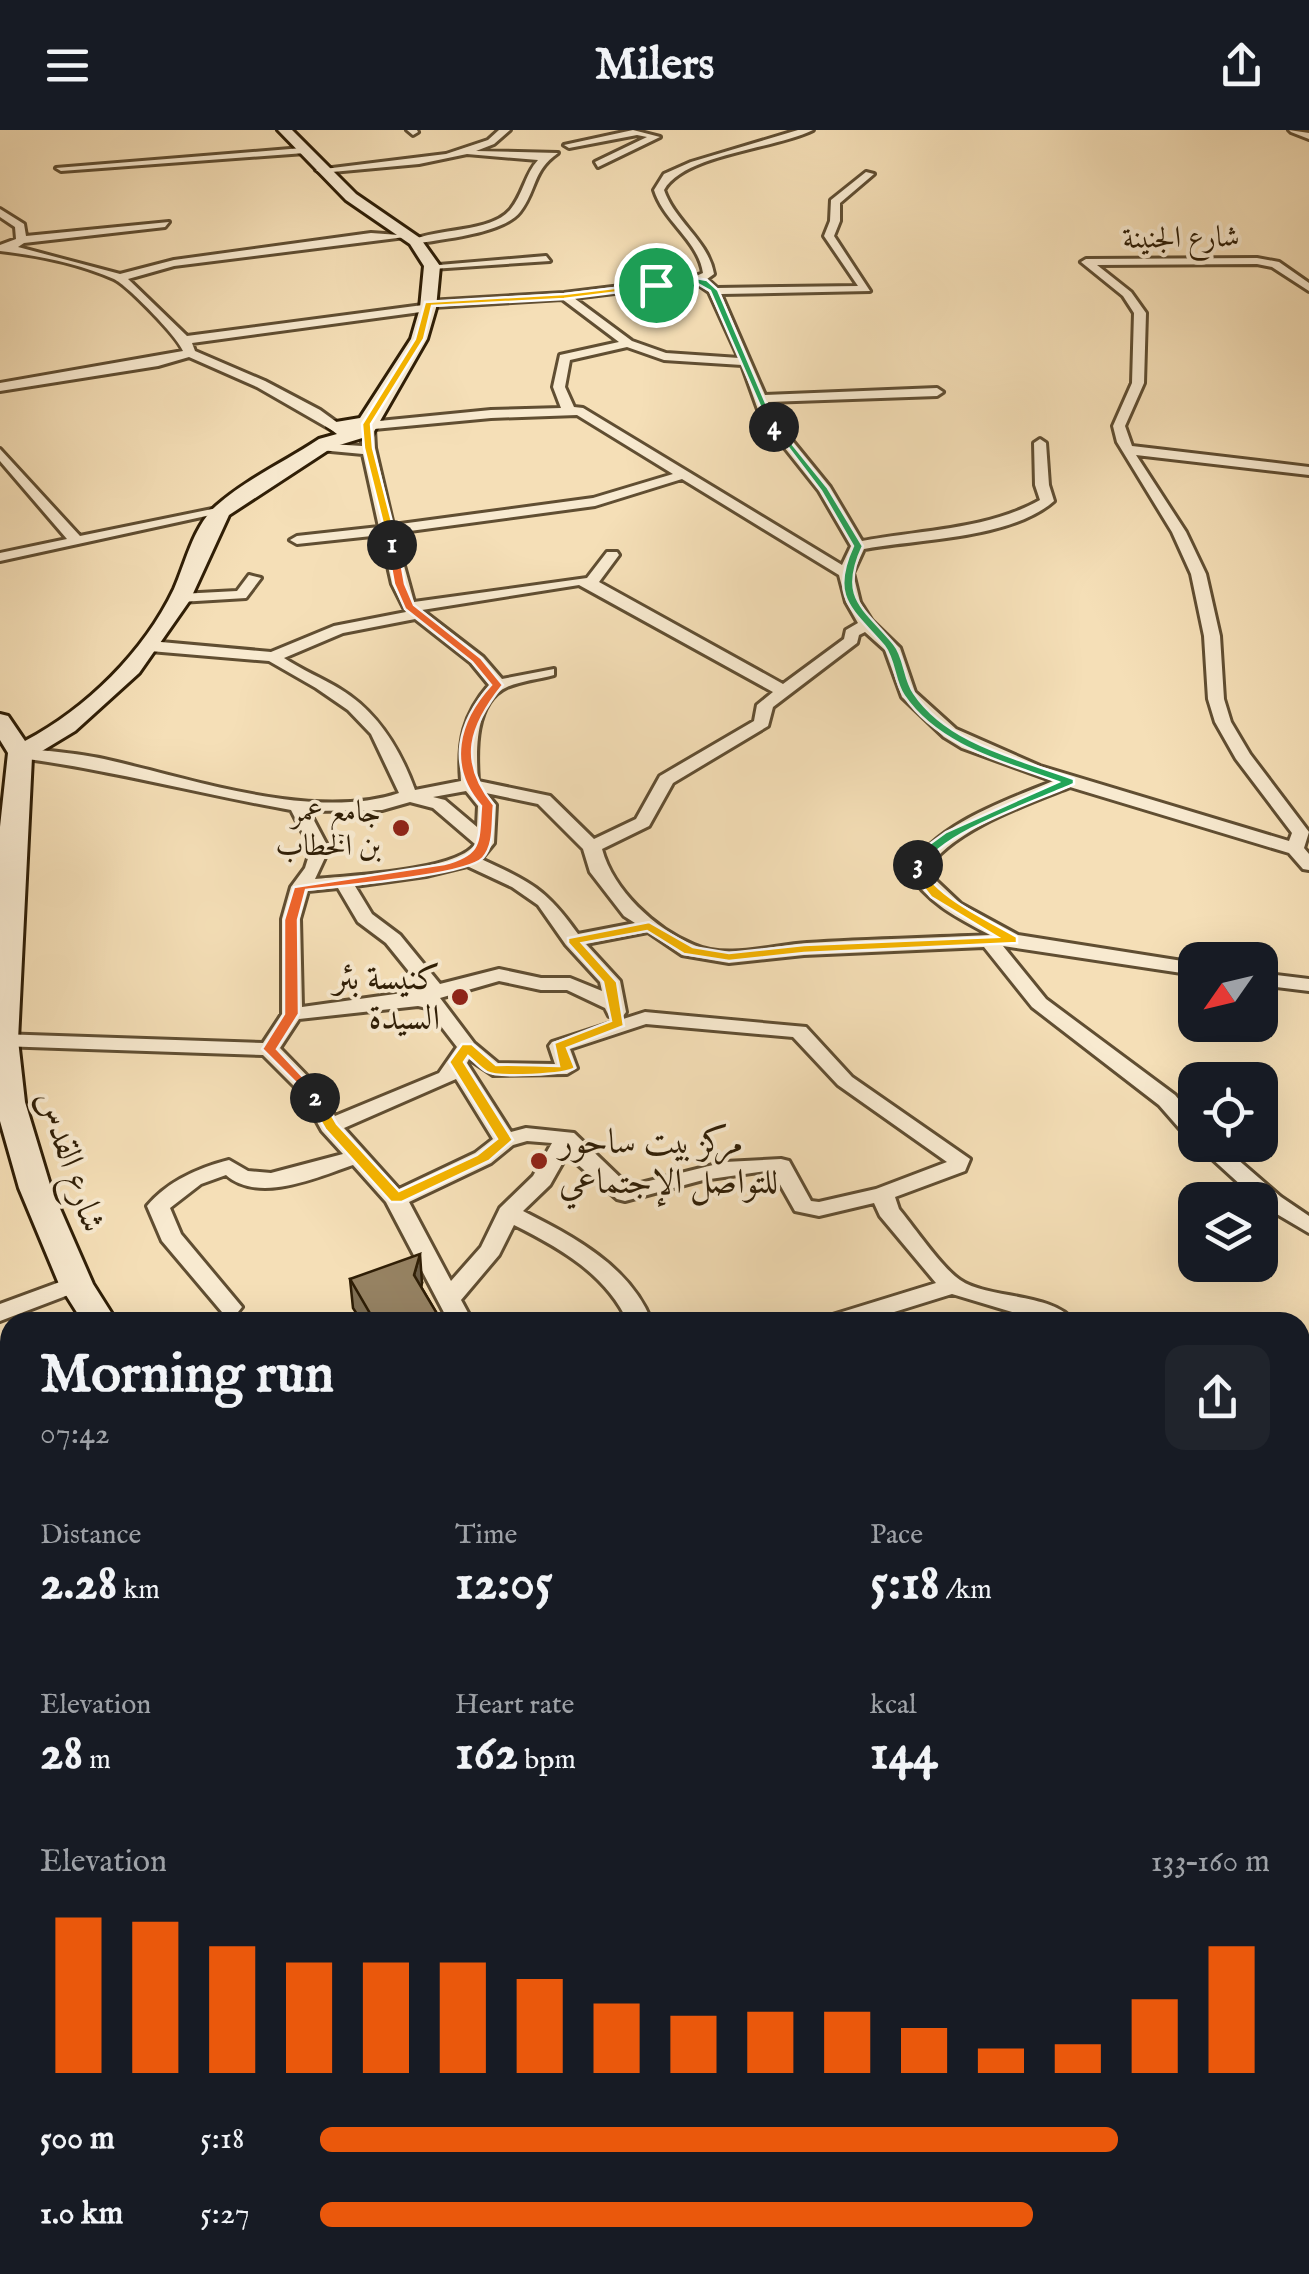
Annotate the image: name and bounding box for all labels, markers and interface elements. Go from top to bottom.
text: Milers [595,37,714,94]
icon: menu [40,38,95,93]
icon: share [1214,38,1269,93]
street label: شارع الجنينة [1122,219,1240,263]
pin [614,243,699,328]
icon: arrive [629,258,684,313]
pin: 4 [749,402,799,452]
text: 4 [767,409,781,444]
pin: 1 [367,520,417,570]
text: 1 [387,527,397,562]
place label: جامع عمر بن الخطاب [275,794,381,866]
marker: جامع عمر بن الخطاب [390,817,412,839]
pin: 3 [893,840,943,890]
text: 3 [913,847,923,882]
north arrow [1178,942,1278,1042]
map controls [1178,942,1278,1282]
place label: كنيسة بئر السيدة [330,957,440,1042]
marker: كنيسة بئر السيدة [449,986,471,1008]
button: locate [1178,1062,1278,1162]
pin: 2 [290,1073,340,1123]
text: 2 [308,1080,322,1115]
street label: شارع القدس [21,1085,115,1240]
place label: مركز بيت ساحور للتواصل الإجتماعي [556,1121,778,1210]
marker: مركز بيت ساحور للتواصل الإجتماعي [528,1150,550,1172]
button: layers [1178,1182,1278,1282]
text: Morning run [40,1341,334,1411]
button: share [1165,1345,1270,1450]
text: 07:42 [40,1414,110,1455]
text: Distance [40,1518,141,1553]
text: Time [455,1518,517,1553]
text: Pace [870,1518,923,1553]
text: 2.28 [40,1553,117,1616]
text: 12:05 [455,1553,553,1616]
text: 5:18 [870,1553,940,1616]
text: km [117,1573,160,1608]
text: /km [940,1573,992,1608]
text: Elevation [40,1688,151,1723]
text: Heart rate [455,1688,574,1723]
text: kcal [870,1688,917,1723]
text: 28 [40,1723,83,1786]
text: 162 [455,1723,518,1786]
text: 144 [870,1723,938,1786]
text: m [83,1743,111,1778]
text: bpm [518,1743,576,1778]
text: Elevation [40,1842,167,1883]
text: 133–160 m [1151,1842,1270,1883]
text: 500 m [40,2119,115,2160]
text: 5:18 [200,2119,245,2160]
text: 1.0 km [40,2194,123,2235]
text: 5:27 [200,2194,250,2235]

